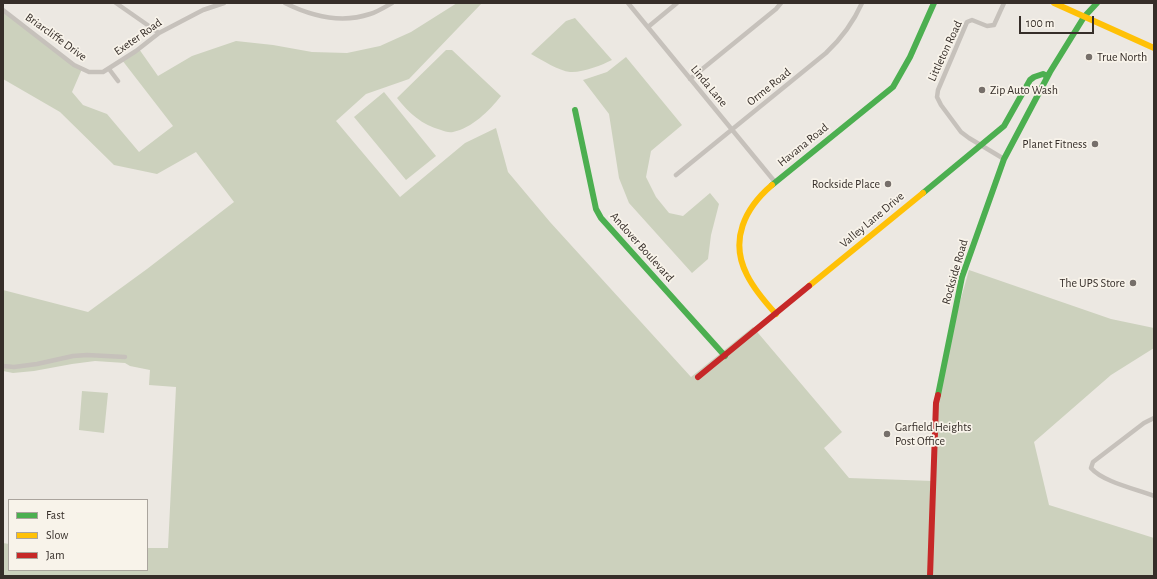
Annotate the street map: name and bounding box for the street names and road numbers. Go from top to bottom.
street label: Briarcliffe Drive [22,10,90,64]
street label: Exeter Road [111,15,165,59]
street label: Littleton Road [925,18,965,84]
street label: Linda Lane [687,62,731,110]
street label: Orme Road [744,65,794,109]
street label: Havana Road [775,120,831,170]
street label: Valley Lane Drive [837,189,907,251]
street label: Andover Boulevard [607,209,677,285]
street label: Rockside Road [939,238,971,306]

